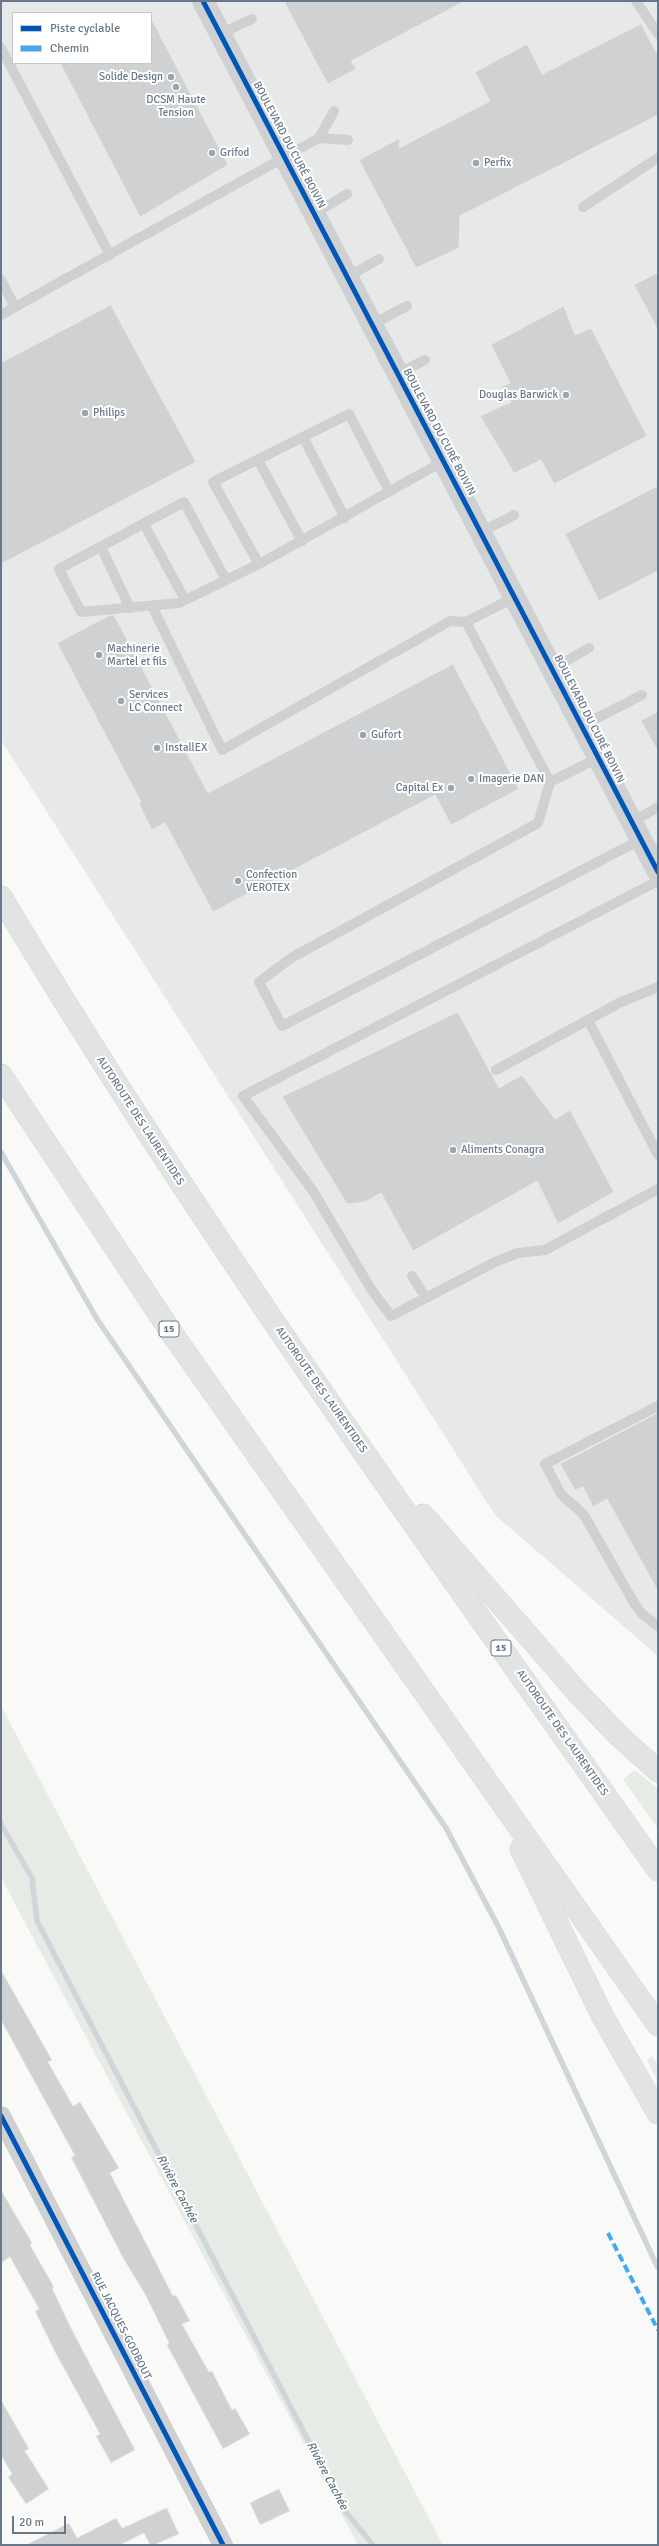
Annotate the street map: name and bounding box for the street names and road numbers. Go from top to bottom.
street label: BOULEVARD DU CURÉ BOIVIN [250,79,328,211]
street label: BOULEVARD DU CURÉ BOIVIN [400,366,478,498]
street label: BOULEVARD DU CURÉ BOIVIN [551,653,627,785]
street label: AUTOROUTE DES LAURENTIDES [93,1054,187,1188]
road number: 15 [159,1321,179,1337]
street label: AUTOROUTE DES LAURENTIDES [272,1324,370,1456]
road number: 15 [491,1640,511,1656]
street label: AUTOROUTE DES LAURENTIDES [513,1667,611,1799]
street label: RUE JACQUES-GODBOUT [88,2270,154,2382]

